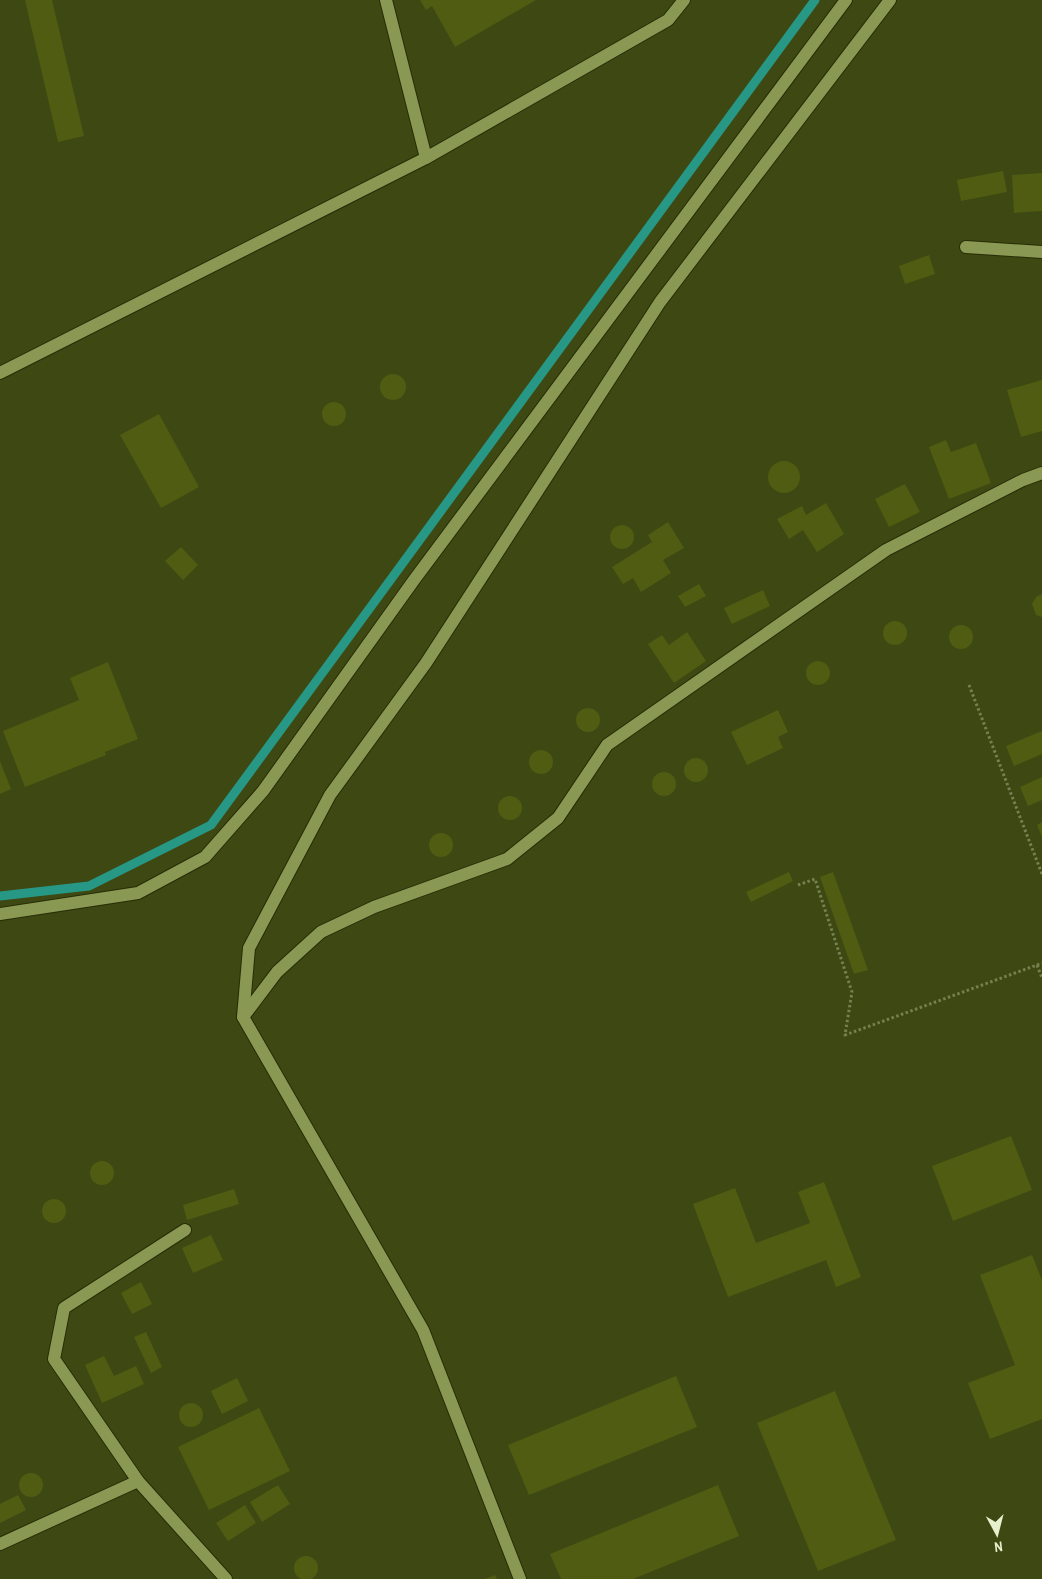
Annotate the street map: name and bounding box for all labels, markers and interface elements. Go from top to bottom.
north arrow [972,1509,1022,1559]
text: N [993,1537,1004,1556]

